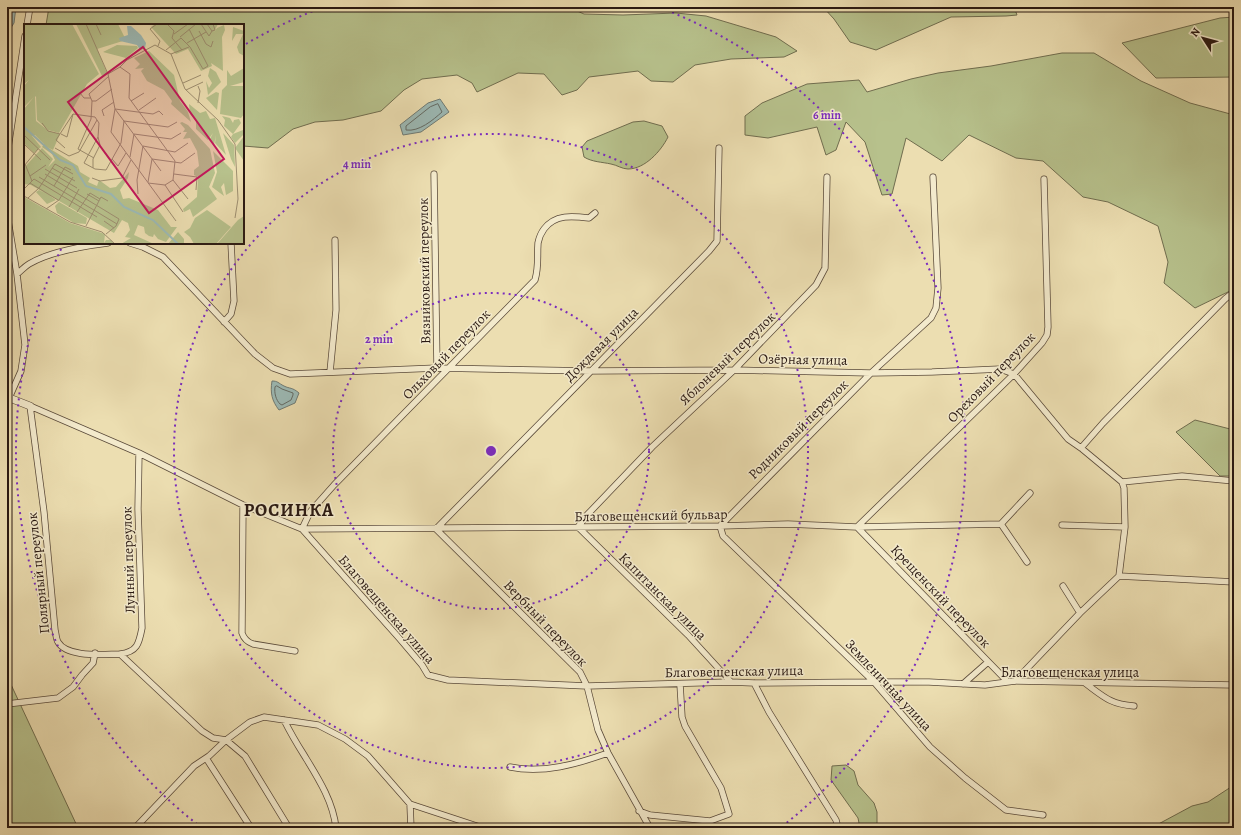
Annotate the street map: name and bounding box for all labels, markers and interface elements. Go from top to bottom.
north arrow [1183,18,1223,58]
inset map [24,24,244,244]
text: N [1187,25,1204,40]
text: 6 min [813,107,841,123]
text: 4 min [343,156,371,172]
street label: Вязниковский переулок [414,198,435,344]
street label: Дождевая улица [560,303,643,386]
street label: Ольховый переулок [398,305,495,404]
street label: Яблоневый переулок [675,307,780,409]
street label: Ореховый переулок [943,328,1040,427]
text: 2 min [365,331,393,347]
street label: Озёрная улица [758,349,848,370]
street label: Родниковый переулок [744,375,853,484]
centre of rings [484,444,498,458]
district label: РОСИНКА [244,498,334,522]
street label: Благовещенский бульвар [574,505,728,526]
street label: Лунный переулок [117,506,140,614]
street label: Полярный переулок [23,511,54,635]
street label: Крещенский переулок [886,541,995,652]
street label: Капитанская улица [615,548,711,645]
street label: Благовещенская улица [334,551,440,668]
street label: Вербный переулок [499,576,592,671]
street label: Земленичная улица [841,635,937,736]
street label: Благовещенская улица [665,661,804,682]
street label: Благовещенская улица [1001,663,1140,682]

